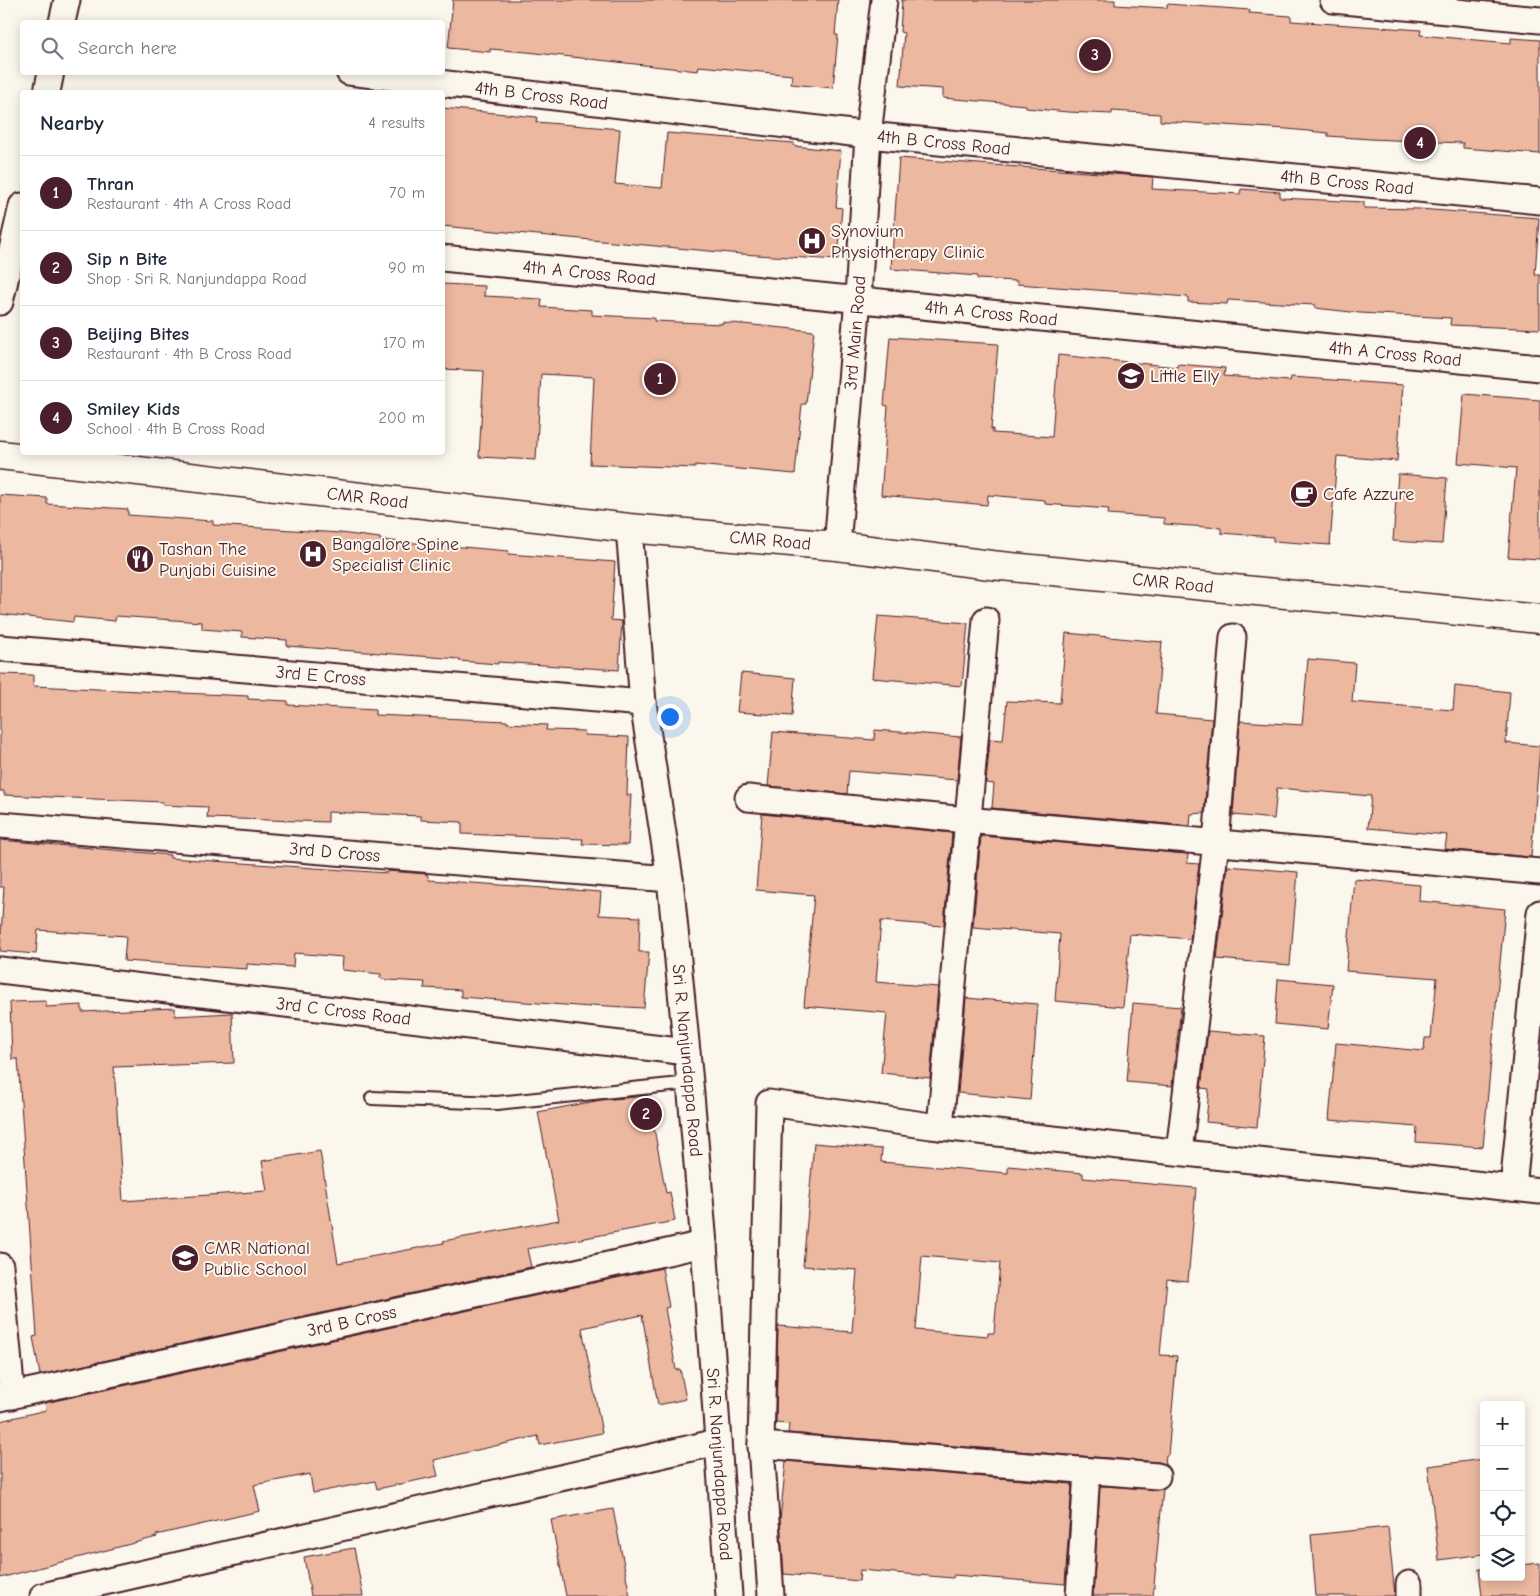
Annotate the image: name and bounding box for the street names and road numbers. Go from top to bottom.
street label: 4th B Cross Road [474,77,609,114]
street label: 4th B Cross Road [876,125,1012,159]
street label: 4th B Cross Road [1279,165,1415,199]
street label: 4th A Cross Road [522,256,657,290]
street label: 3rd Main Road [840,275,870,391]
street label: 4th A Cross Road [924,296,1059,330]
street label: 4th A Cross Road [1328,336,1463,371]
street label: CMR Road [326,483,409,513]
street label: CMR Road [729,526,812,554]
street label: CMR Road [1131,568,1215,597]
street label: 3rd E Cross [275,661,367,690]
street label: 3rd D Cross [289,838,381,866]
street label: Sri R. Nanjundappa Road [668,963,707,1158]
street label: 3rd C Cross Road [275,993,412,1029]
street label: 3rd B Cross [305,1301,398,1341]
street label: Sri R. Nanjundappa Road [702,1367,737,1561]

